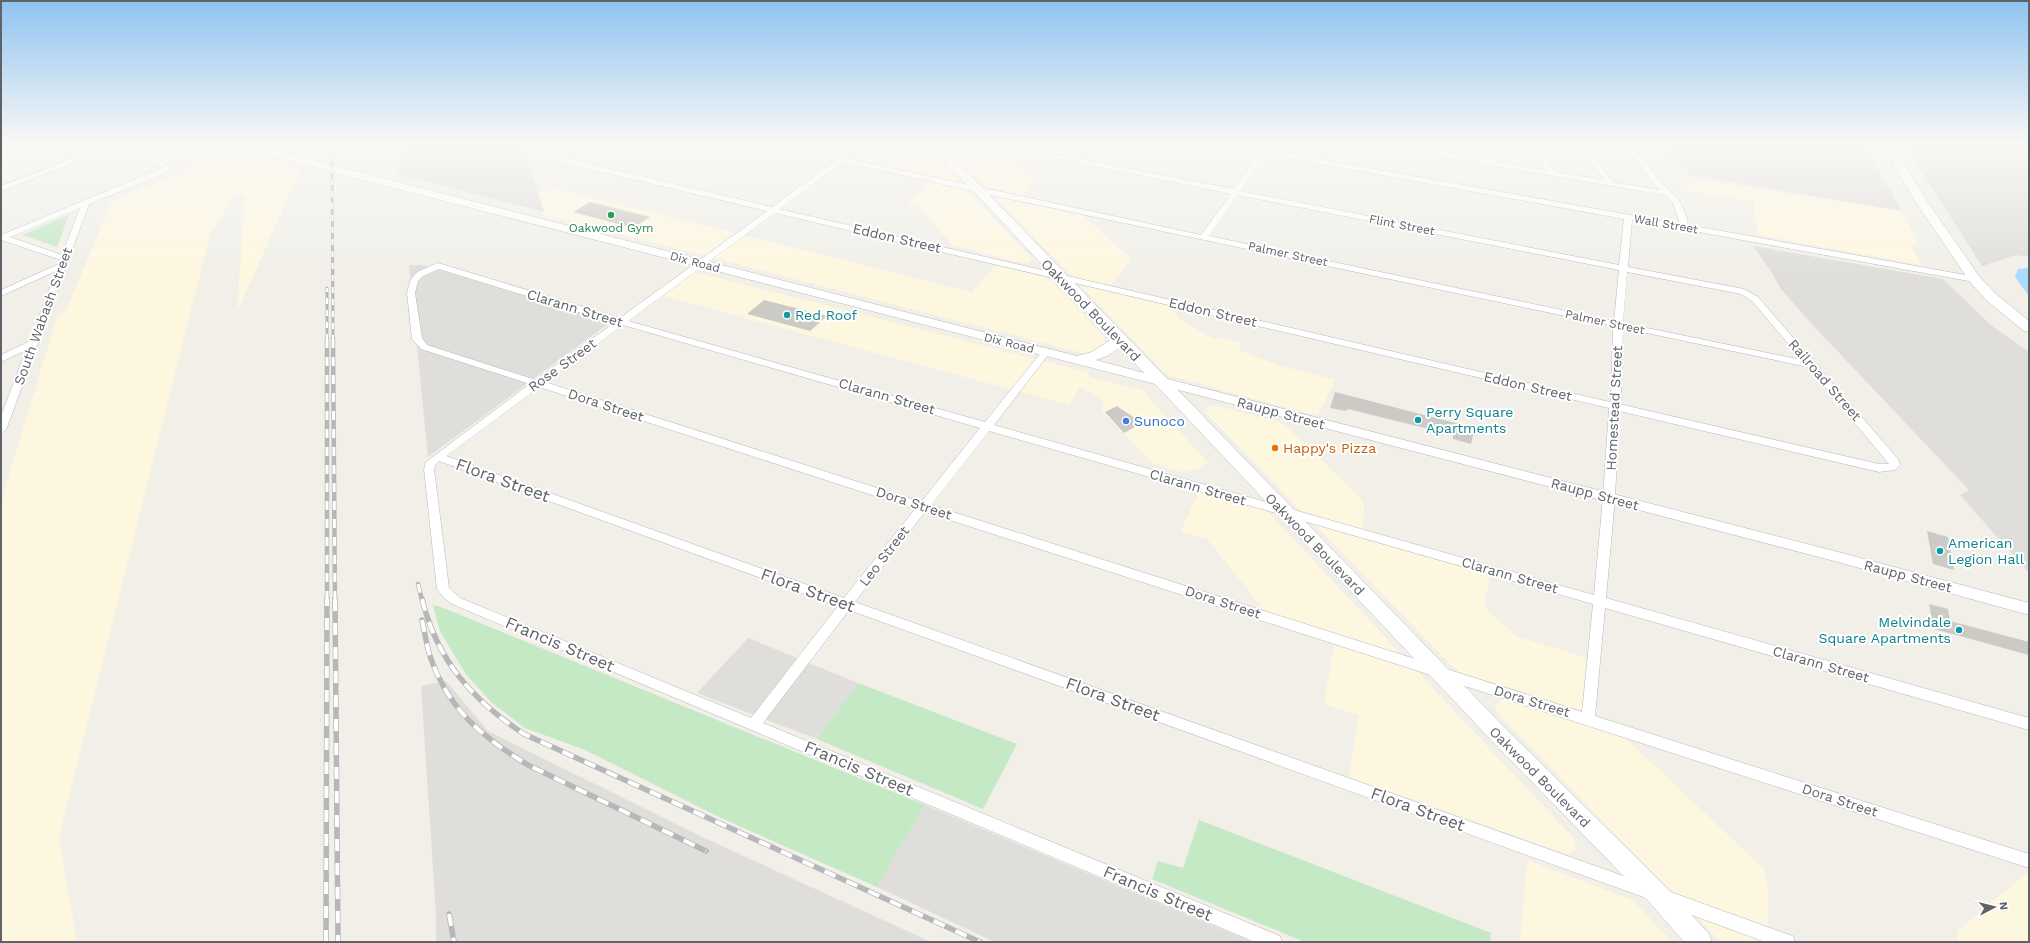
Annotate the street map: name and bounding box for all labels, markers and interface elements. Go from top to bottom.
marker: Oakwood Gym [606,210,616,220]
street label: Wall Street [1633,211,1699,237]
street label: Flint Street [1368,212,1436,238]
street label: Eddon Street [851,220,943,256]
place label: Oakwood Gym [569,221,653,235]
street label: Palmer Street [1247,239,1329,269]
street label: South Wabash Street [11,245,75,387]
street label: Dix Road [668,249,722,275]
street label: Oakwood Boulevard [1038,256,1144,364]
street label: Clarann Street [525,286,625,330]
street label: Eddon Street [1167,294,1259,330]
place label: Red Roof [795,307,857,323]
street label: Palmer Street [1564,307,1646,337]
marker: Red Roof [782,310,792,320]
street label: Dix Road [982,330,1036,356]
street label: Rose Street [525,335,599,395]
street label: Railroad Street [1785,336,1865,424]
street label: Homestead Street [1603,345,1625,471]
street label: Eddon Street [1482,368,1574,404]
street label: Clarann Street [837,375,937,417]
street label: Dora Street [566,385,646,425]
street label: Raupp Street [1235,394,1327,432]
place label: Perry Square Apartments [1426,404,1513,436]
place label: Sunoco [1134,413,1185,429]
marker: Perry Square Apartments [1413,415,1423,425]
marker: Sunoco [1121,416,1131,426]
place label: Happy's Pizza [1283,440,1376,456]
marker: Happy's Pizza [1270,443,1280,453]
street label: Flora Street [453,454,553,506]
street label: Clarann Street [1148,466,1248,508]
street label: Raupp Street [1549,475,1641,513]
street label: Dora Street [874,483,954,523]
street label: Oakwood Boulevard [1262,490,1368,598]
street label: Leo Street [856,523,912,589]
place label: American Legion Hall [1948,535,2025,567]
marker: American Legion Hall [1935,546,1945,556]
street label: Clarann Street [1460,554,1560,596]
street label: Raupp Street [1862,557,1954,595]
street label: Flora Street [758,564,858,616]
street label: Dora Street [1183,582,1263,622]
street label: Francis Street [502,612,618,676]
place label: Melvindale Square Apartments [1819,614,1951,646]
marker: Melvindale Square Apartments [1954,625,1964,635]
street label: Clarann Street [1771,643,1871,685]
street label: Flora Street [1063,673,1163,725]
street label: Dora Street [1492,682,1572,720]
street label: Oakwood Boulevard [1486,723,1594,831]
street label: Francis Street [801,736,917,800]
street label: Dora Street [1800,780,1880,820]
street label: Flora Street [1368,783,1468,835]
street label: Francis Street [1100,861,1216,925]
north arrow [1974,887,2014,927]
text: N [1996,901,2010,911]

